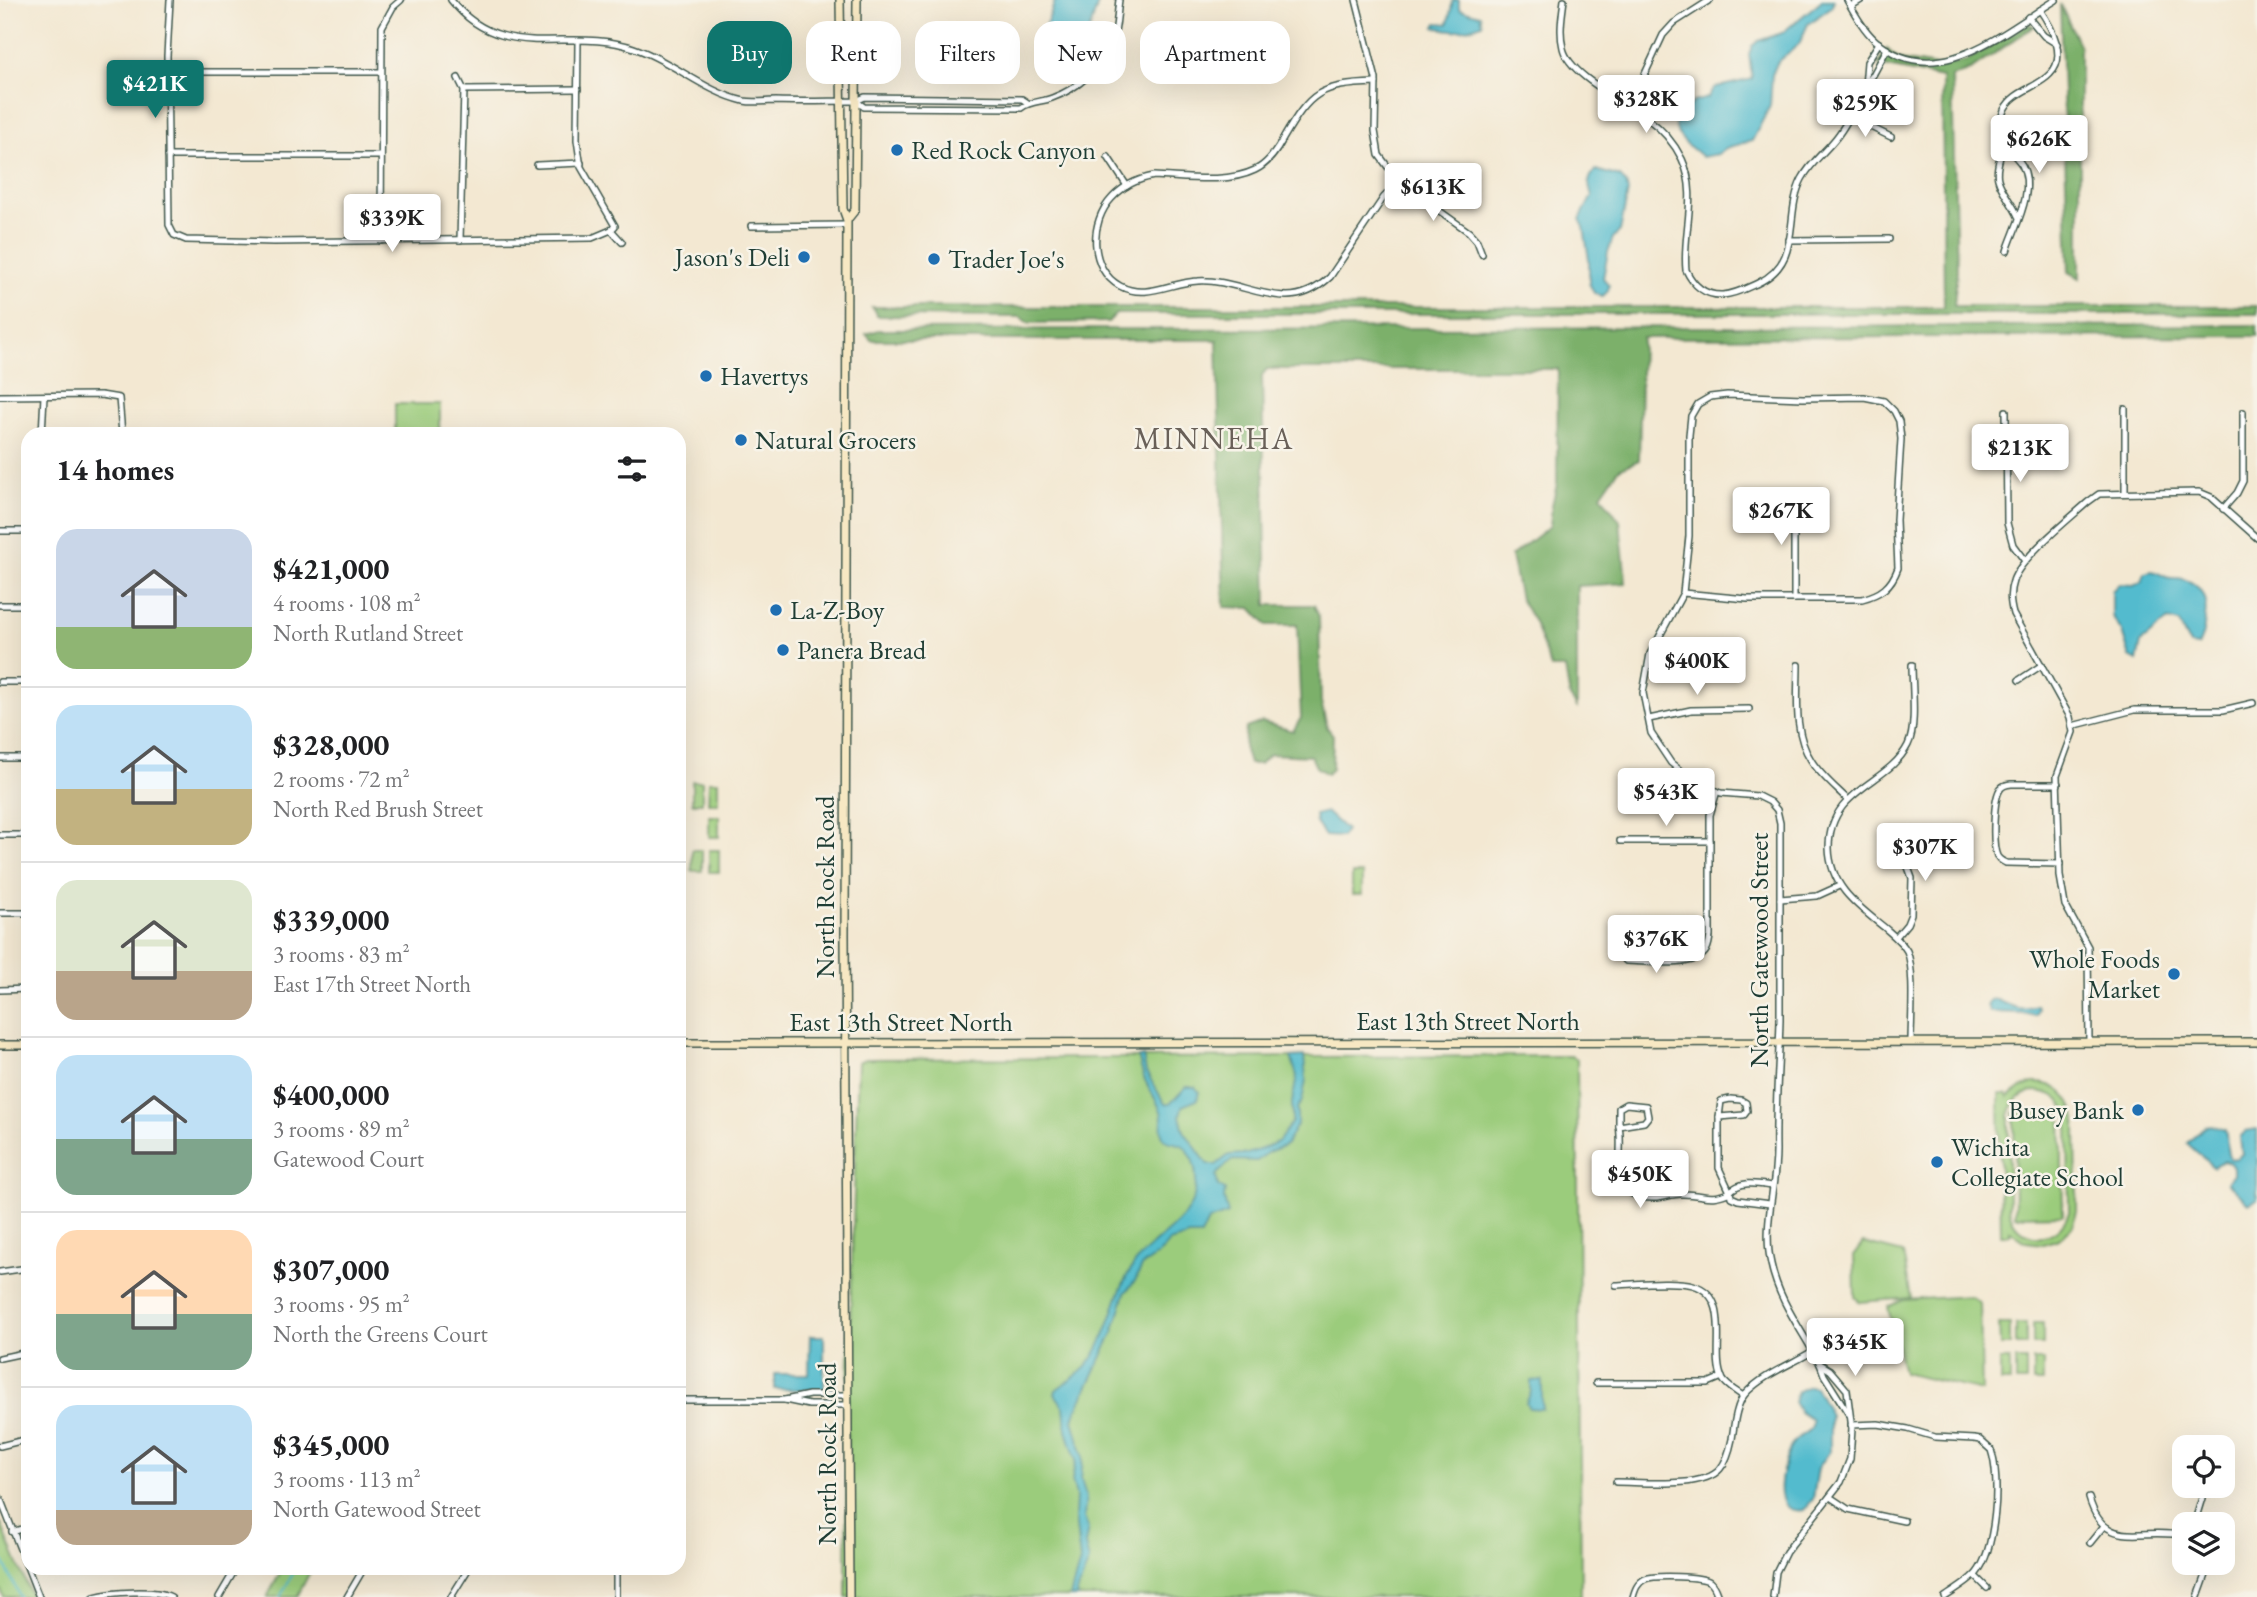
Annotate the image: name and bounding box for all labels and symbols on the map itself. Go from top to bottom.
pin: $421K [106,60,204,120]
pin: $328K [1597,76,1695,135]
pin: $259K [1816,80,1914,139]
pin: $626K [1990,116,2088,175]
place label: Red Rock Canyon [911,133,1096,167]
marker: Red Rock Canyon [889,142,905,158]
pin: $613K [1384,164,1482,223]
pin: $339K [343,194,441,254]
place label: Jason's Deli [673,240,790,274]
place label: Trader Joe's [948,242,1065,276]
marker: Jason's Deli [796,249,812,265]
marker: Trader Joe's [926,251,942,267]
place label: Havertys [720,359,808,393]
marker: Havertys [698,368,714,384]
district label: MINNEHA [1134,419,1294,458]
place label: Natural Grocers [755,423,916,457]
pin: $213K [1971,424,2069,484]
marker: Natural Grocers [733,432,749,448]
pin: $267K [1732,488,1830,547]
place label: La-Z-Boy [790,593,885,627]
marker: La-Z-Boy [768,602,784,618]
place label: Panera Bread [797,633,927,667]
pin: $400K [1648,638,1746,697]
marker: Panera Bread [775,642,791,658]
pin: $543K [1617,768,1715,828]
street label: North Rock Road [808,795,842,978]
pin: $307K [1876,824,1974,883]
street label: North Gatewood Street [1742,833,1776,1067]
pin: $376K [1607,916,1705,975]
place label: Whole Foods Market [2029,942,2160,1006]
marker: Whole Foods Market [2166,966,2182,982]
street label: East 13th Street North [1356,1004,1580,1038]
street label: East 13th Street North [789,1005,1013,1039]
place label: Busey Bank [2008,1093,2125,1127]
marker: Busey Bank [2130,1102,2146,1118]
place label: Wichita Collegiate School [1951,1130,2124,1194]
pin: $450K [1591,1150,1689,1210]
marker: Wichita Collegiate School [1929,1154,1945,1170]
pin: $345K [1806,1318,1904,1378]
street label: North Rock Road [810,1362,844,1545]

